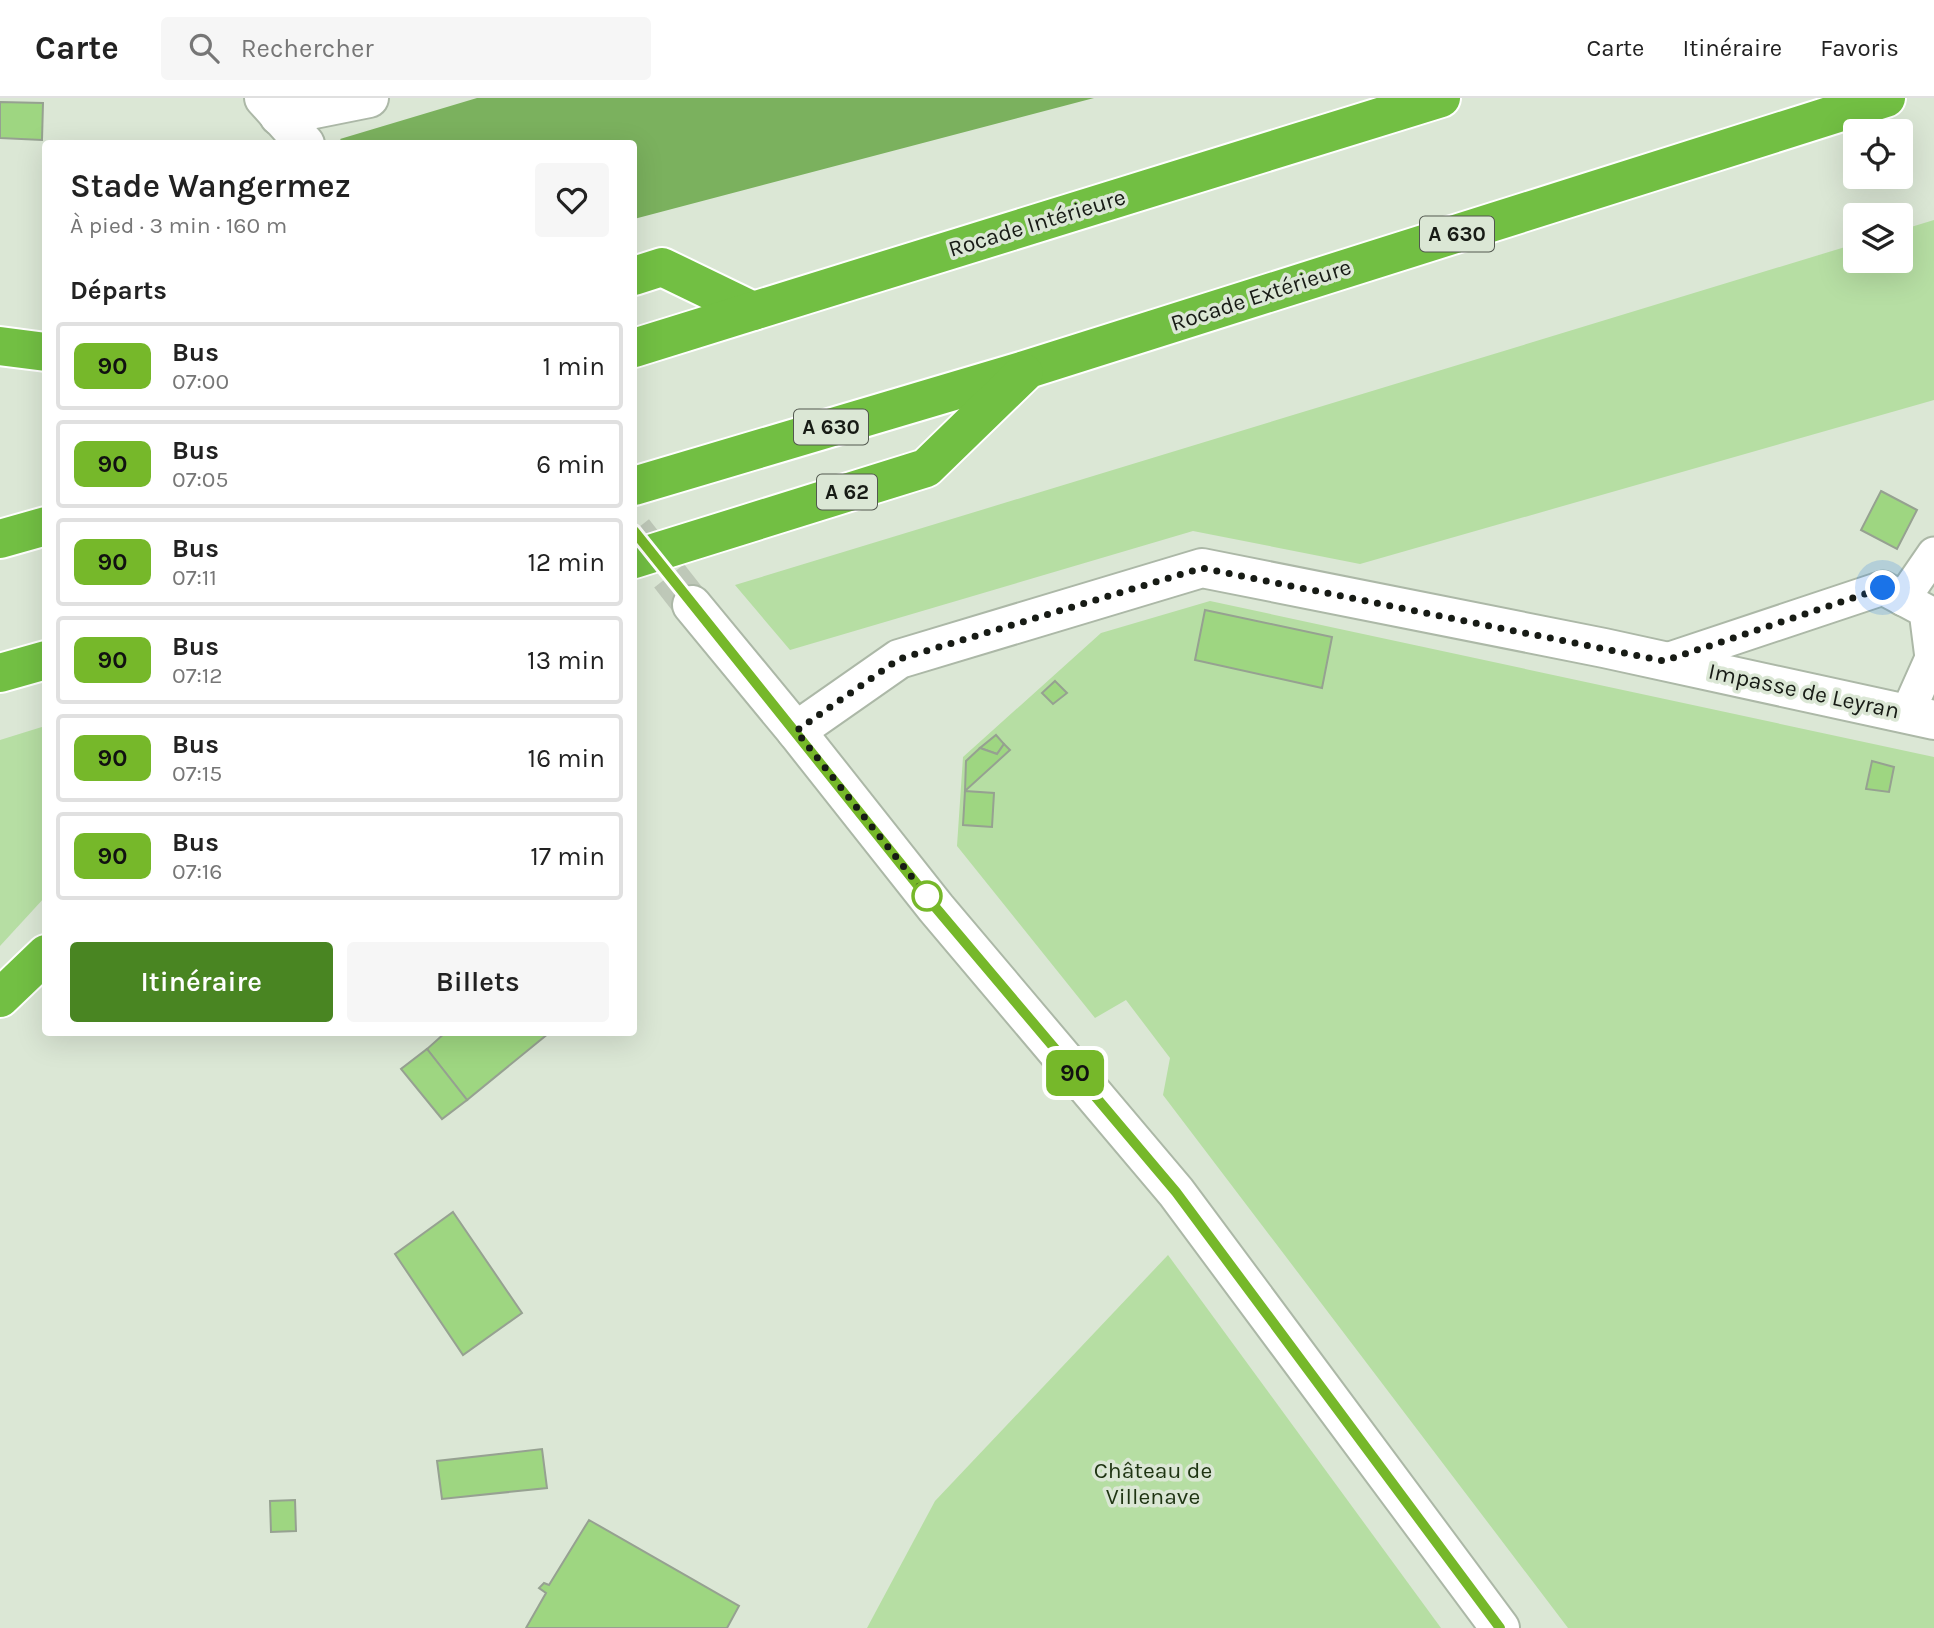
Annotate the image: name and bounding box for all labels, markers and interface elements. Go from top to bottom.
search box [161,17,651,80]
text: Carte [35,29,119,67]
icon: search [185,29,223,67]
text: Rechercher [241,33,374,64]
text: Carte [1586,34,1644,62]
text: Itinéraire [1682,34,1782,62]
text: Favoris [1820,34,1899,62]
map controls [1843,119,1913,273]
button: locate [1843,119,1913,189]
button: heart [535,163,609,237]
text: Stade Wangermez [70,167,351,205]
street label: Rocade Intérieure [945,183,1129,263]
button: layers [1843,203,1913,273]
text: À pied · 3 min · 160 m [70,212,287,239]
road number: A 630 [1420,216,1494,252]
street label: Rocade Extérieure [1167,253,1355,337]
text: Départs [70,275,167,306]
text: Bus [172,337,219,368]
text: 1 min [542,351,605,382]
text: 90 [98,352,127,380]
text: 07:00 [172,368,229,395]
road number: A 630 [794,410,868,444]
text: Bus [172,435,219,466]
text: 6 min [536,449,605,480]
text: 90 [98,450,127,478]
text: 07:05 [172,466,228,493]
road number: A 62 [817,474,877,510]
text: Bus [172,533,219,564]
text: 12 min [527,547,605,578]
text: 90 [98,548,127,576]
text: 07:11 [172,564,217,591]
your location [1865,570,1900,605]
text: Bus [172,631,219,662]
text: 13 min [527,645,605,676]
text: 90 [98,646,127,674]
street label: Impasse de Leyran [1706,658,1902,724]
text: 07:12 [172,662,223,689]
text: Bus [172,729,219,760]
text: 16 min [528,743,605,774]
text: 90 [98,744,127,772]
text: 07:15 [172,760,222,787]
text: Bus [172,827,219,858]
text: 17 min [530,841,605,872]
text: 90 [98,842,127,870]
text: 07:16 [172,858,223,885]
unlabelled marker [912,881,942,911]
button: Itinéraire [70,942,333,1022]
button: Billets [347,942,609,1022]
line badge: 90 [1044,1050,1106,1096]
text: 90 [1060,1059,1090,1087]
park label: Château de Villenave [1094,1457,1212,1510]

